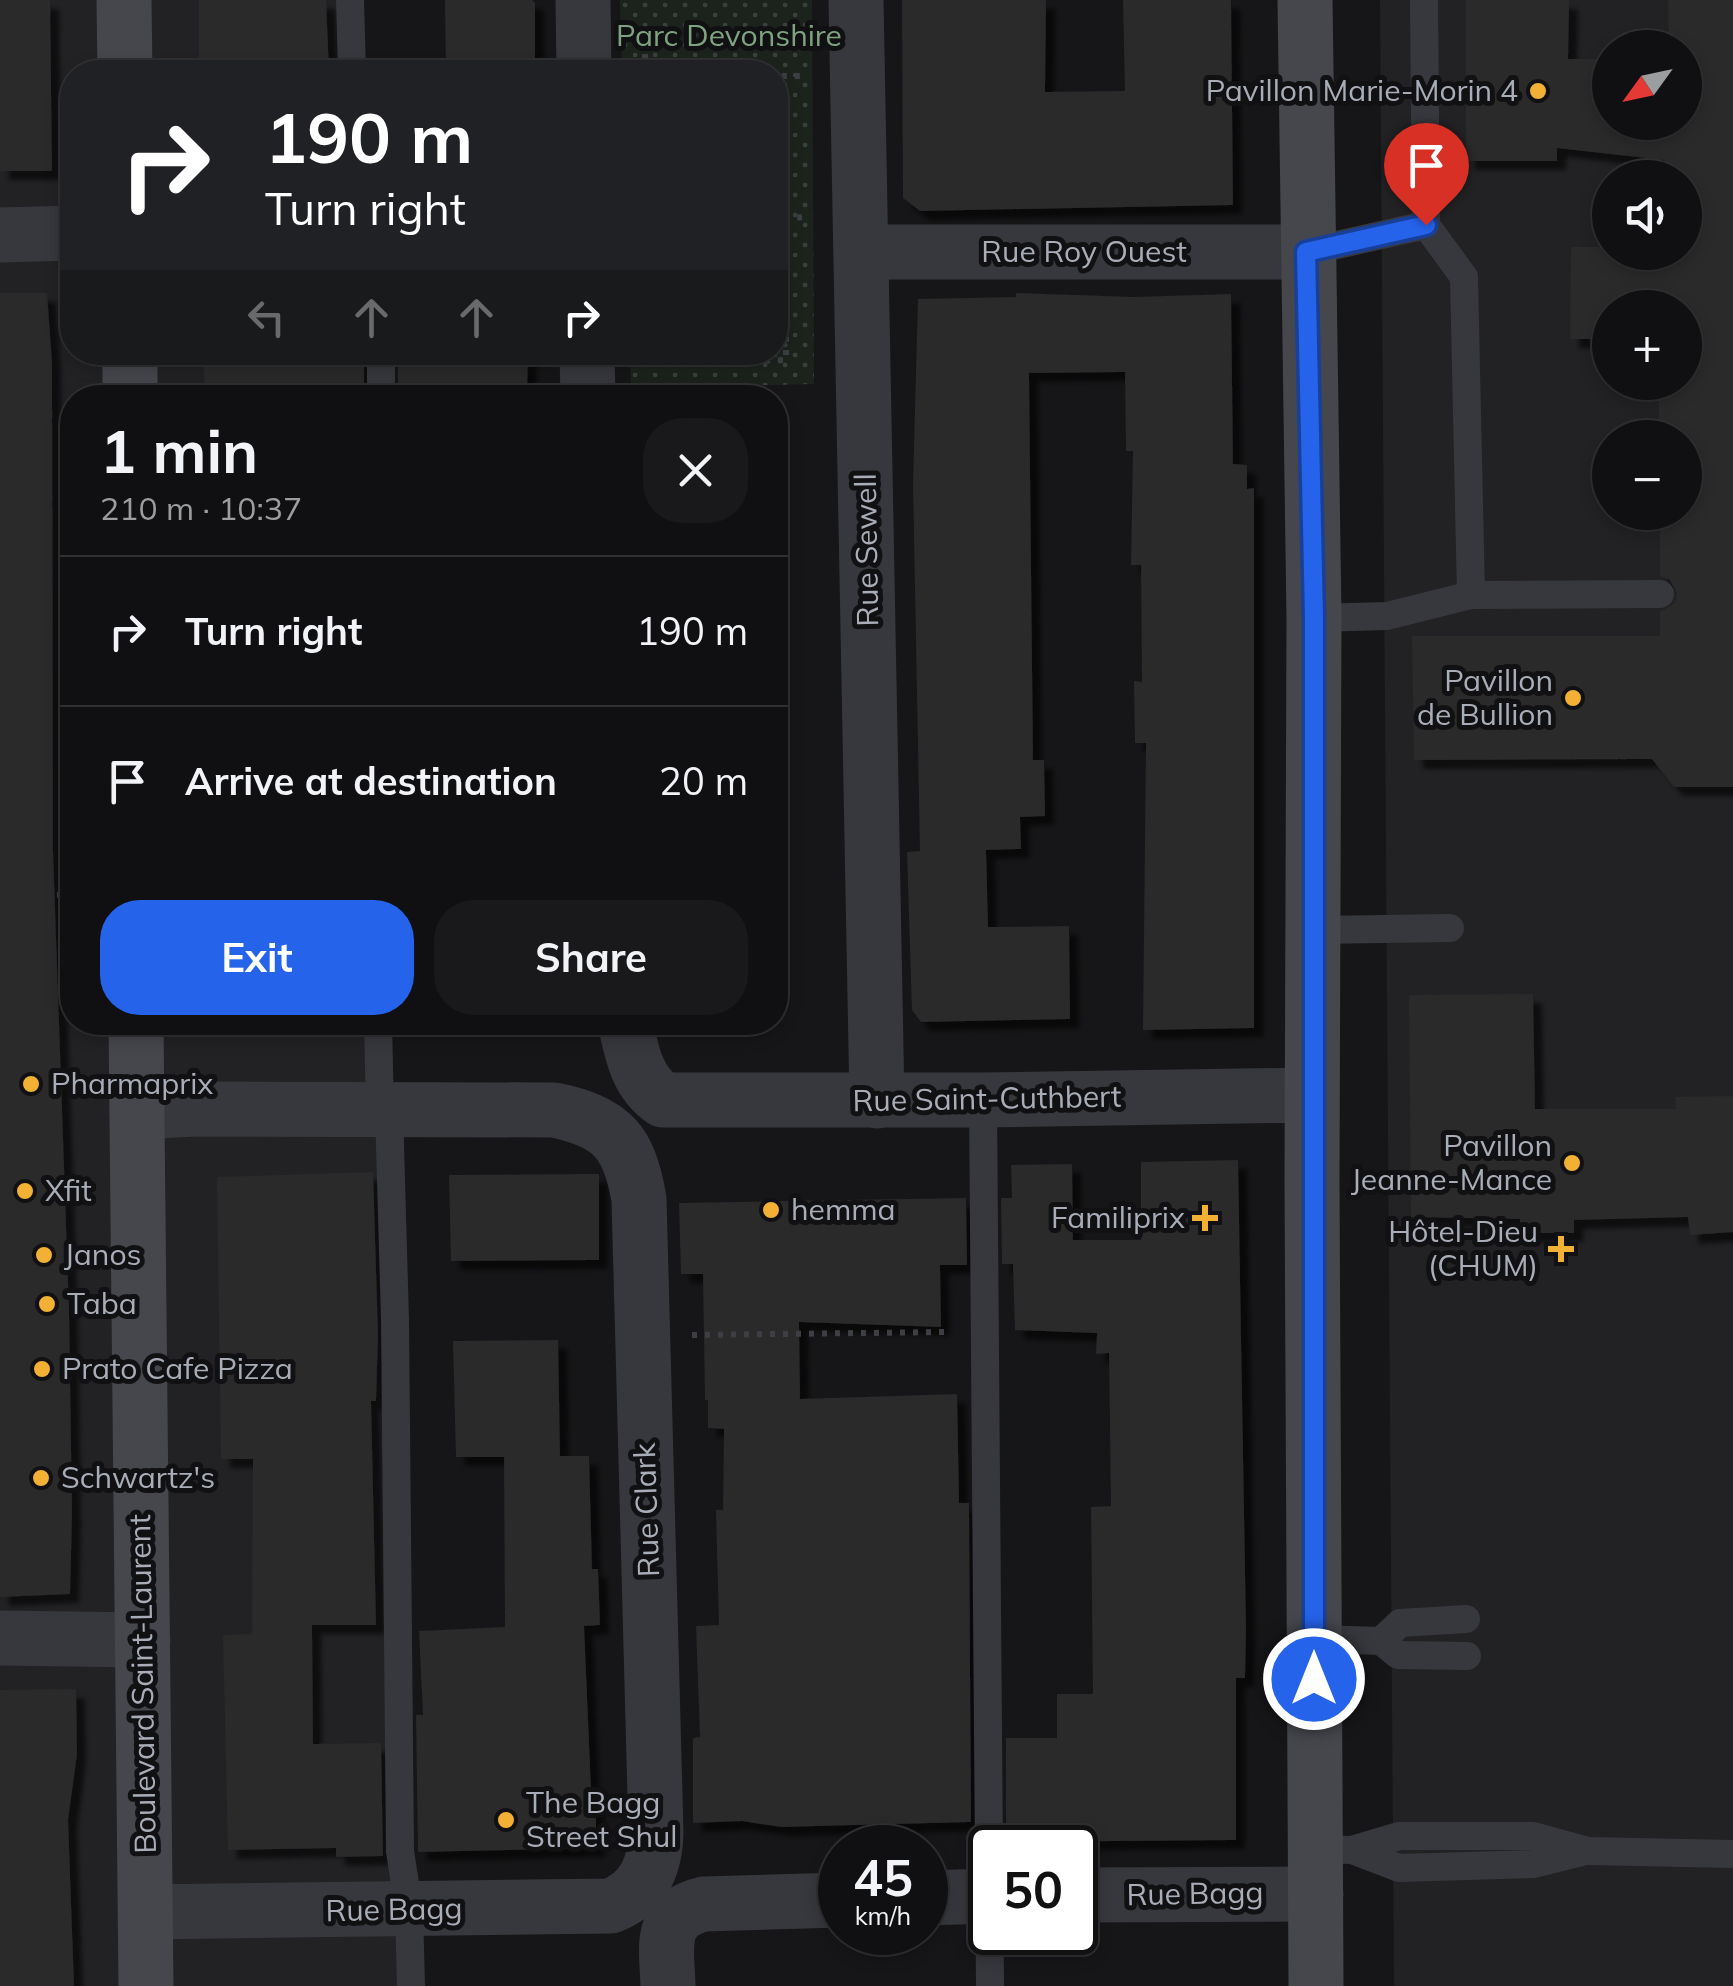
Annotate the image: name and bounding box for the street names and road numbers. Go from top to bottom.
street label: Rue Roy Ouest [981,232,1187,270]
street label: Rue Sewell [846,473,886,627]
street label: Rue Saint-Cuthbert [852,1077,1122,1119]
street label: Rue Clark [625,1442,667,1578]
street label: Boulevard Saint-Laurent [120,1514,164,1854]
street label: Rue Bagg [1126,1873,1264,1913]
street label: Rue Bagg [325,1889,463,1929]

